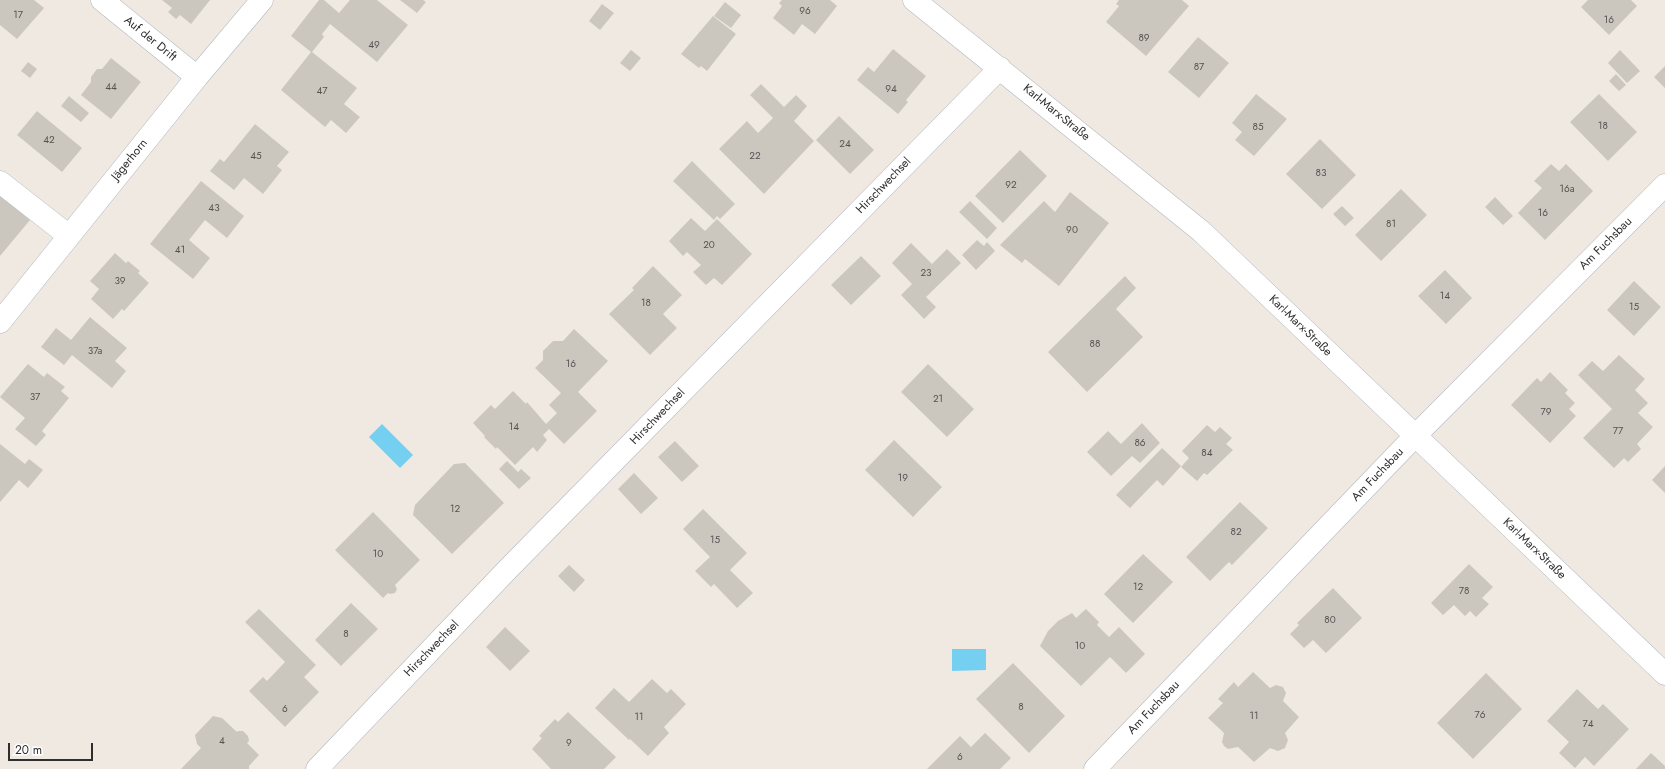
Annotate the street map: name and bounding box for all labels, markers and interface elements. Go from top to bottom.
house number: 96 [799,6,811,18]
house number: 17 [13,10,23,22]
street label: Auf der Drift [121,13,179,65]
house number: 16 [1604,15,1614,27]
house number: 89 [1138,33,1150,45]
house number: 49 [368,40,380,52]
house number: 87 [1194,62,1204,74]
house number: 44 [105,82,117,94]
street label: Karl-Marx-Straße [1020,82,1092,144]
house number: 94 [885,84,897,96]
house number: 47 [316,86,328,98]
house number: 18 [1598,121,1608,133]
house number: 85 [1252,122,1264,134]
house number: 42 [43,135,55,147]
street label: Jägerhorn [109,136,151,184]
house number: 24 [839,139,851,151]
house number: 45 [250,151,262,163]
house number: 22 [749,151,761,163]
street label: Hirschwechsel [854,155,914,217]
house number: 83 [1316,168,1326,180]
house number: 92 [1005,180,1017,192]
house number: 16a [1559,184,1575,196]
house number: 43 [208,203,220,215]
house number: 16 [1538,208,1548,220]
street label: Am Fuchsbau [1577,215,1635,273]
house number: 81 [1386,219,1396,231]
house number: 90 [1066,225,1078,237]
house number: 20 [703,240,715,252]
house number: 41 [175,245,185,257]
house number: 23 [920,268,932,280]
house number: 39 [114,276,126,288]
house number: 14 [1440,291,1450,303]
street label: Karl-Marx-Straße [1266,292,1334,360]
house number: 18 [641,298,651,310]
house number: 15 [1629,302,1639,314]
house number: 88 [1090,339,1100,351]
house number: 37a [88,346,102,358]
house number: 16 [566,359,576,371]
street label: Hirschwechsel [628,386,688,448]
house number: 37 [30,392,40,404]
house number: 21 [933,394,943,406]
house number: 79 [1540,407,1552,419]
house number: 14 [509,422,519,434]
house number: 77 [1613,426,1623,438]
house number: 86 [1134,438,1146,450]
street label: Am Fuchsbau [1349,445,1407,505]
house number: 84 [1201,448,1213,460]
house number: 19 [898,473,908,485]
house number: 12 [450,504,460,516]
street label: Karl-Marx-Straße [1500,515,1568,583]
house number: 82 [1230,527,1242,539]
house number: 15 [710,535,720,547]
house number: 10 [373,549,383,561]
house number: 12 [1133,582,1143,594]
house number: 78 [1459,586,1469,598]
house number: 80 [1324,615,1336,627]
street label: Hirschwechsel [402,618,462,680]
house number: 8 [343,629,349,641]
house number: 10 [1075,641,1085,653]
street label: Am Fuchsbau [1125,678,1183,738]
house number: 8 [1018,702,1024,714]
house number: 6 [282,704,288,716]
house number: 76 [1474,710,1486,722]
house number: 11 [1250,711,1258,723]
house number: 11 [635,712,643,724]
house number: 74 [1582,719,1594,731]
scale bar [10,735,95,761]
house number: 4 [219,736,225,748]
house number: 9 [566,738,572,750]
text: 20 m [15,741,42,759]
house number: 6 [957,752,963,764]

